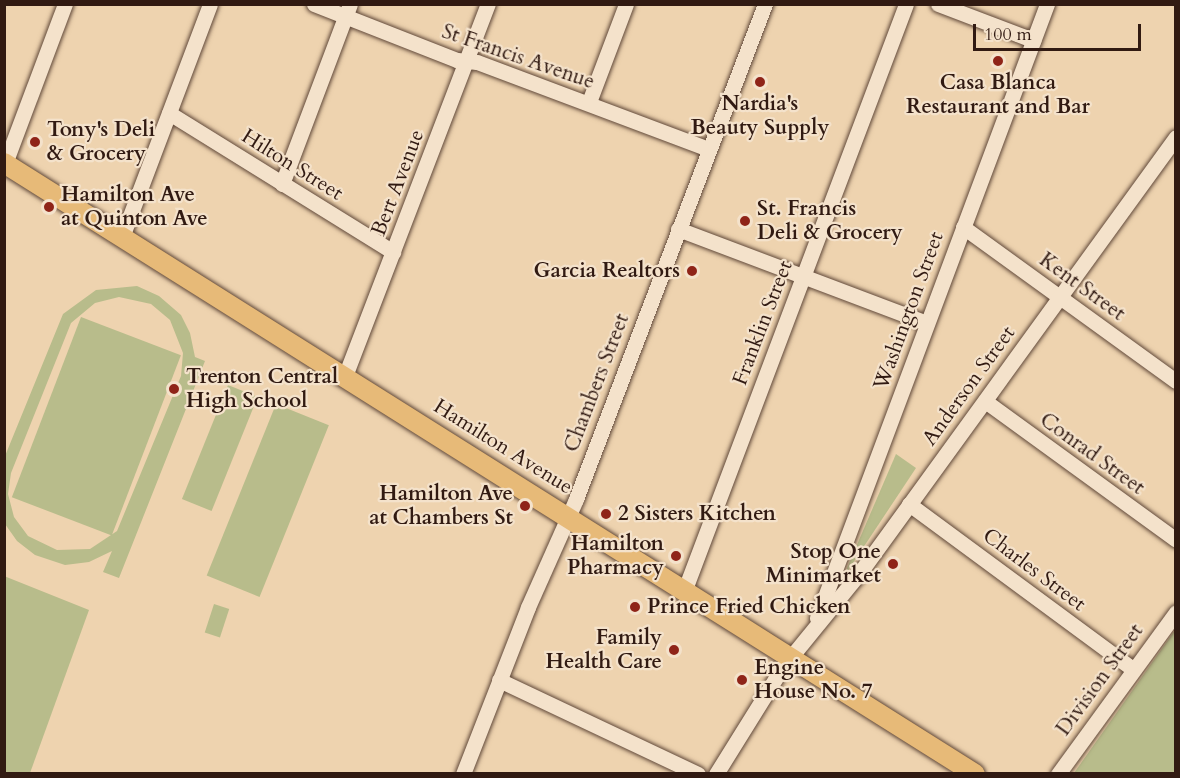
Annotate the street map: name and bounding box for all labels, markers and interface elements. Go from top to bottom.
scale bar [976,12,1144,50]
street label: St Francis Avenue [438,19,598,95]
text: 100 m [984,22,1032,47]
marker: Casa Blanca Restaurant and Bar [991,54,1005,68]
place label: Casa Blanca Restaurant and Bar [906,70,1090,120]
marker: Nardia's Beauty Supply [753,75,767,89]
place label: Nardia's Beauty Supply [691,91,829,141]
place label: Tony's Deli & Grocery [47,117,155,167]
street label: Hilton Street [237,124,347,206]
street label: Bert Avenue [366,126,430,240]
marker: Tony's Deli & Grocery [28,135,42,149]
place label: Hamilton Ave at Quinton Ave [61,182,208,232]
place label: St. Francis Deli & Grocery [757,196,903,246]
marker: Hamilton Ave at Quinton Ave [42,200,56,214]
marker: St. Francis Deli & Grocery [738,214,752,228]
street label: Washington Street [869,228,949,394]
street label: Kent Street [1034,247,1130,327]
street label: Franklin Street [728,257,798,389]
place label: Garcia Realtors [533,258,680,284]
marker: Garcia Realtors [685,264,699,278]
street label: Chambers Street [559,310,635,456]
street label: Anderson Street [917,321,1021,451]
place label: Trenton Central High School [186,364,338,414]
marker: Trenton Central High School [167,382,181,396]
street label: Hamilton Avenue [429,394,577,500]
street label: Conrad Street [1035,408,1149,500]
place label: Hamilton Ave at Chambers St [369,481,513,531]
marker: Hamilton Ave at Chambers St [518,499,532,513]
place label: 2 Sisters Kitchen [618,501,776,527]
marker: 2 Sisters Kitchen [599,507,613,521]
street label: Charles Street [978,523,1090,617]
place label: Hamilton Pharmacy [567,531,664,581]
place label: Stop One Minimarket [766,539,881,589]
marker: Hamilton Pharmacy [669,549,683,563]
marker: Stop One Minimarket [886,557,900,571]
place label: Prince Fried Chicken [647,594,850,620]
marker: Prince Fried Chicken [628,600,642,614]
street label: Division Street [1051,619,1149,741]
place label: Family Health Care [545,625,662,675]
marker: Family Health Care [667,643,681,657]
place label: Engine House No. 7 [754,655,872,705]
marker: Engine House No. 7 [735,673,749,687]

